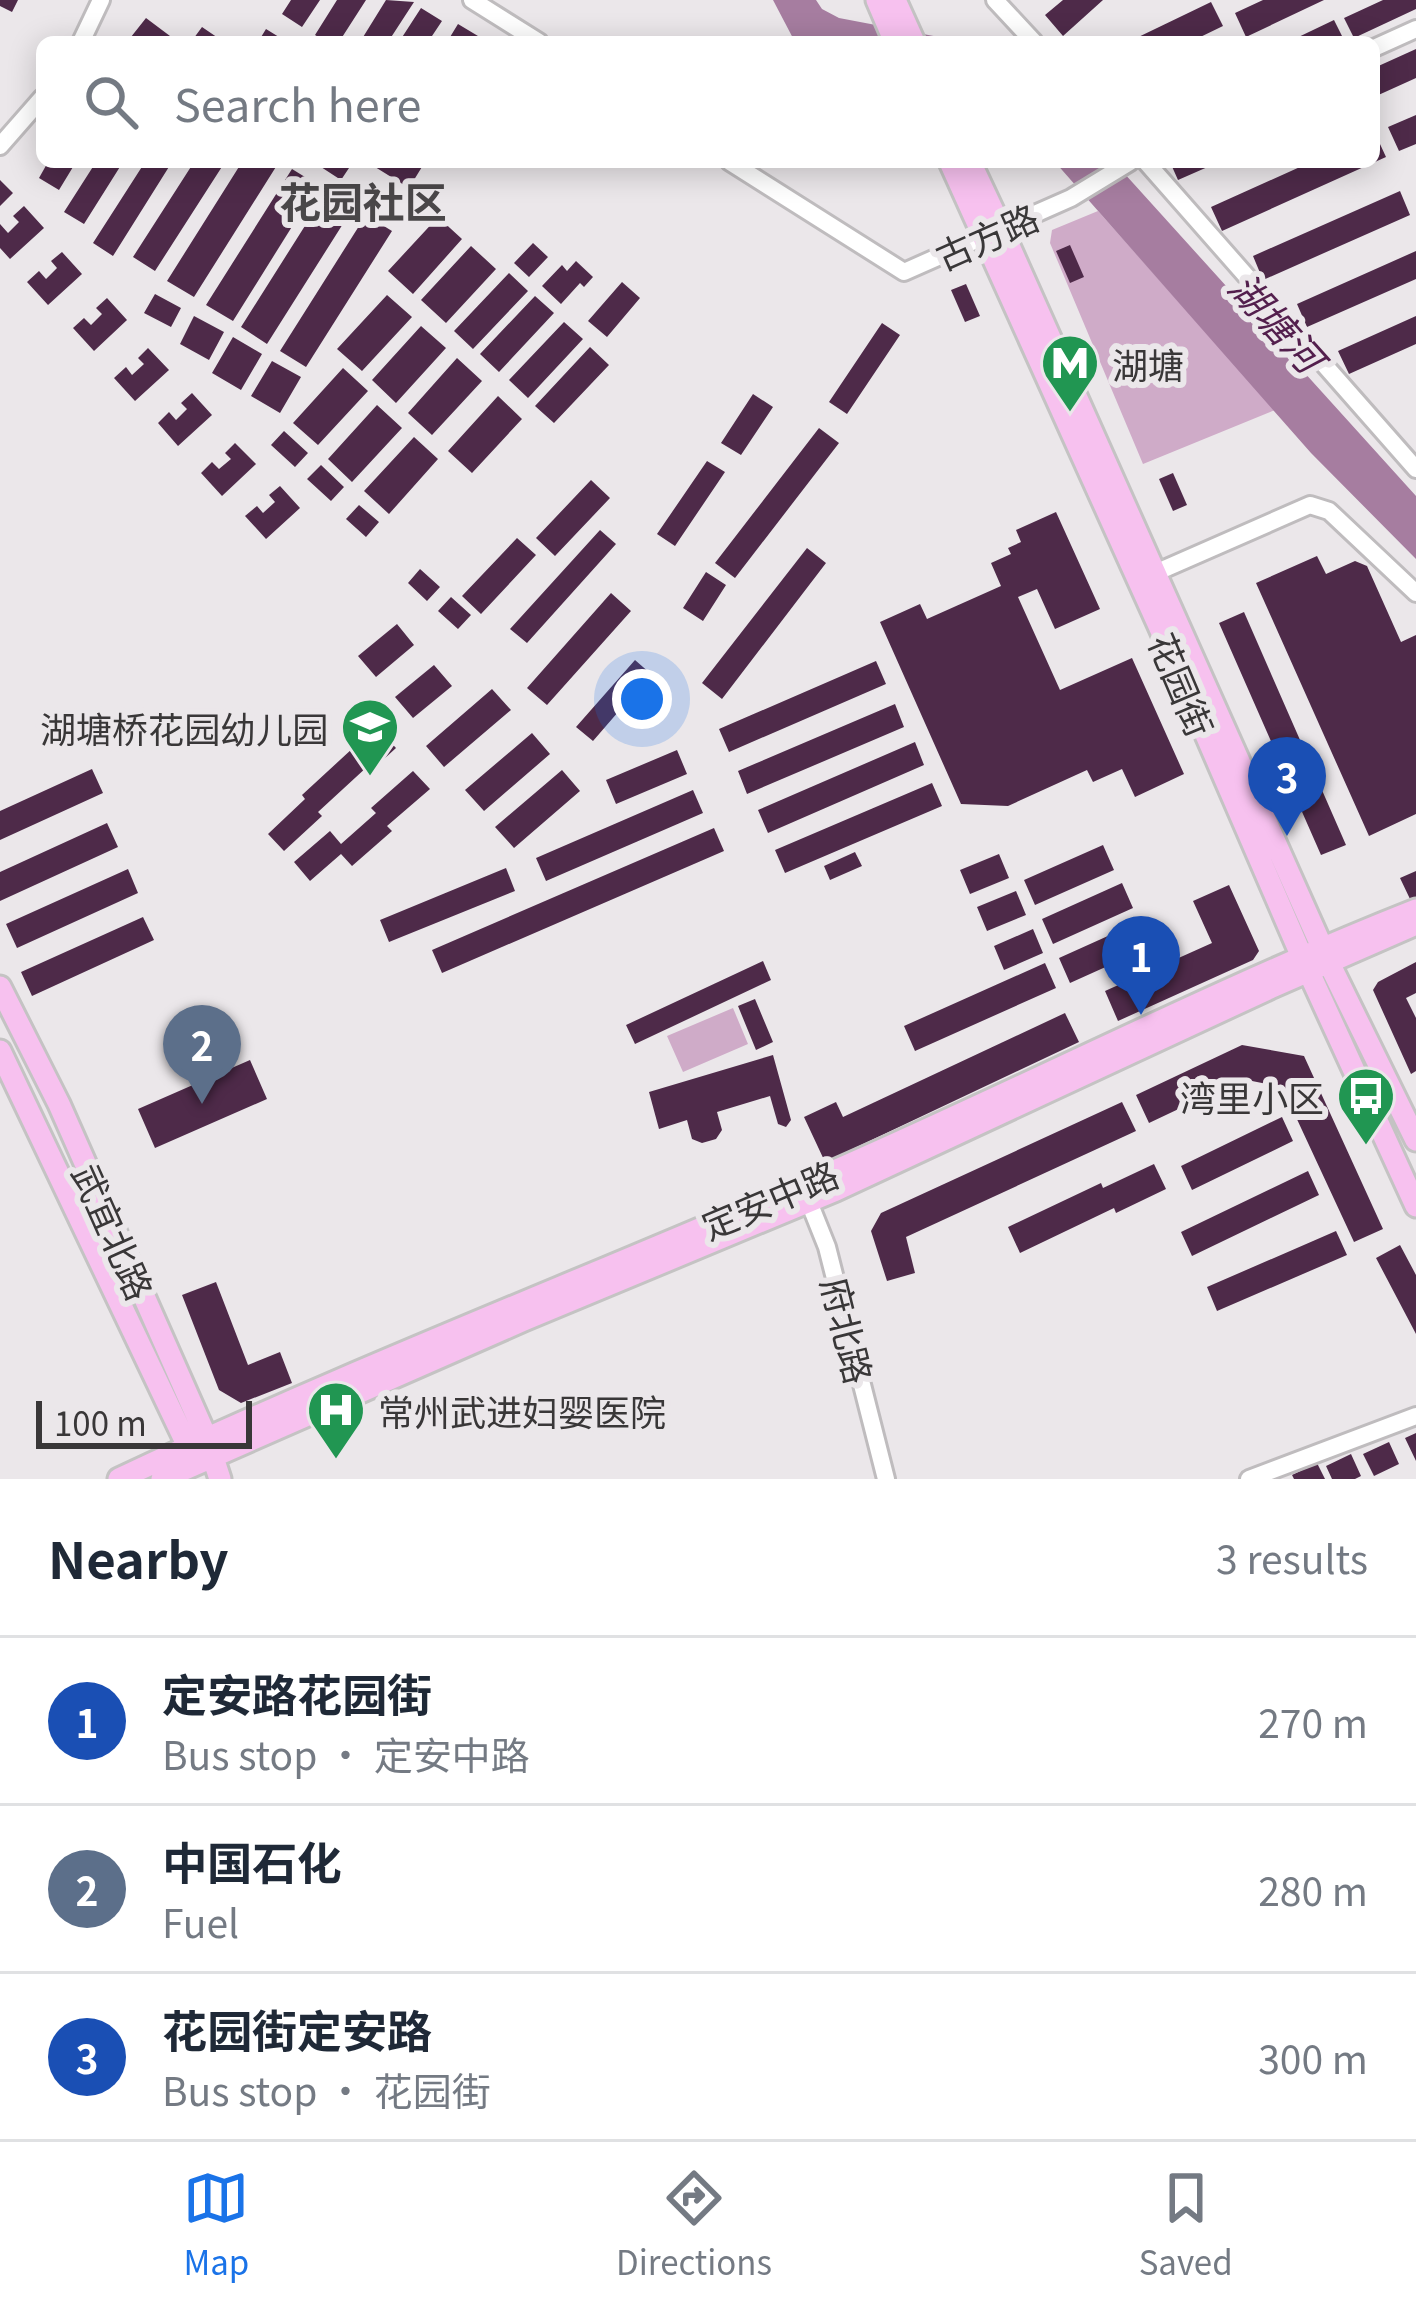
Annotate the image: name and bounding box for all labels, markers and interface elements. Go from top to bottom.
search box [36,36,1380,168]
icon: search [78,69,144,135]
text: Search here [174,70,421,135]
district label: 花园社区 [279,169,447,230]
street label: 古方路 [926,189,1046,281]
water label: 湖塘河 [1218,259,1343,388]
metro station icon: 湖塘 [1039,332,1101,414]
place label: 湖塘 [1112,337,1184,389]
street label: 花园街 [1138,624,1228,744]
your location [612,669,672,729]
school or university icon: 湖塘桥花园幼儿园 [339,696,401,778]
place label: 湖塘桥花园幼儿园 [40,701,328,753]
pin: 3 [1248,737,1326,836]
pin: 1 [1102,916,1180,1015]
pin: 2 [163,1005,241,1104]
bus stop icon: 湾里小区 [1335,1065,1397,1147]
place label: 湾里小区 [1180,1070,1324,1122]
street label: 定安中路 [693,1146,845,1250]
street label: 武宜北路 [62,1155,168,1307]
street label: 府北路 [811,1271,887,1389]
hospital icon: 常州武进妇婴医院 [305,1379,367,1461]
place label: 常州武进妇婴医院 [378,1384,666,1436]
scale bar [36,1395,252,1448]
text: 100 m [54,1398,147,1446]
text: Nearby [48,1520,229,1594]
text: 3 results [1216,1529,1368,1585]
text: 定安路花园街 [162,1660,432,1725]
text: 1 [75,1693,99,1749]
text: 270 m [1258,1693,1368,1749]
text: Bus stop · 定安中路 [162,1725,530,1781]
text: 中国石化 [162,1828,342,1893]
text: 2 [75,1861,99,1917]
text: 280 m [1258,1861,1368,1917]
text: Fuel [162,1893,239,1949]
text: 花园街定安路 [162,1996,432,2061]
text: 3 [75,2029,99,2085]
text: 300 m [1258,2029,1368,2085]
text: Bus stop · 花园街 [162,2061,491,2117]
tab: Map [183,2165,249,2285]
tab: Directions [616,2165,772,2285]
tab: Saved [1139,2165,1233,2285]

